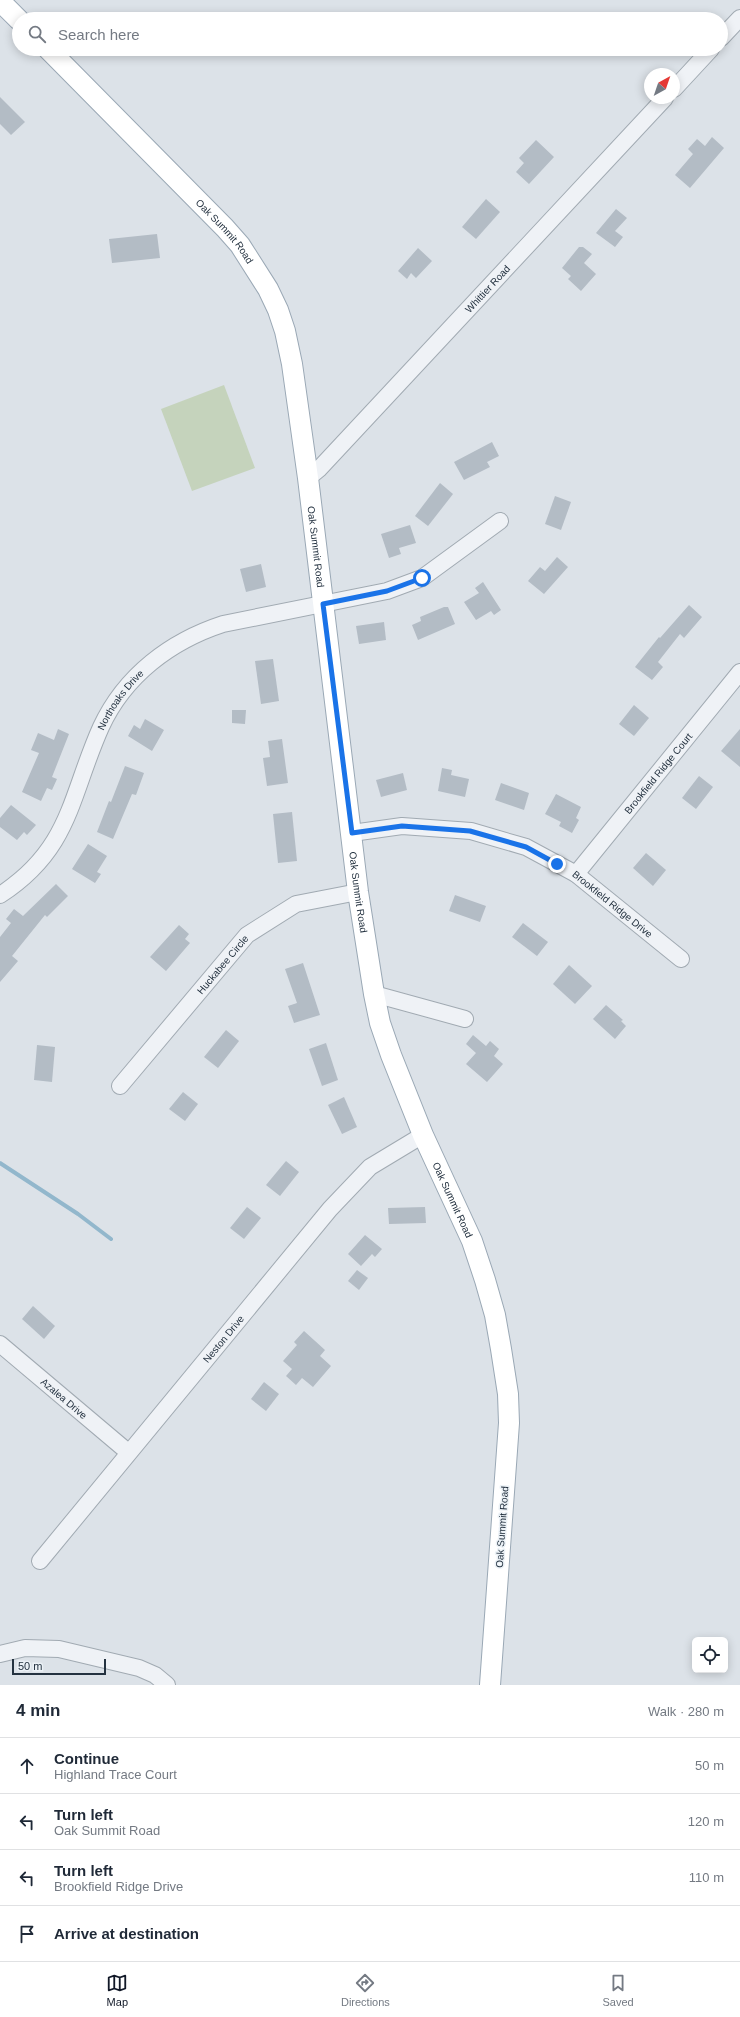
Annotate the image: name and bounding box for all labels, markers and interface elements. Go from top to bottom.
search box [12,12,728,56]
icon: search [26,23,48,45]
text: Search here [58,26,140,43]
north arrow [644,68,680,104]
street label: Oak Summit Road [194,197,256,265]
street label: Whittier Road [463,263,512,314]
street label: Oak Summit Road [306,505,327,588]
route start [413,569,431,587]
street label: Northoaks Drive [95,667,146,732]
street label: Brookfield Ridge Court [622,730,694,816]
street label: Oak Summit Road [348,851,370,933]
route end [548,855,566,873]
street label: Brookfield Ridge Drive [571,868,655,940]
street label: Huckabee Circle [194,932,250,996]
street label: Oak Summit Road [431,1160,475,1239]
street label: Neston Drive [200,1313,246,1365]
street label: Azalea Drive [39,1376,90,1421]
street label: Oak Summit Road [494,1486,510,1568]
map controls [692,1637,728,1673]
button: locate [692,1637,728,1673]
scale bar [12,1657,106,1676]
text: 50 m [18,1660,42,1672]
text: 4 min [16,1701,60,1720]
text: Walk · 280 m [648,1704,724,1719]
text: Continue [54,1750,119,1767]
icon: ahead [16,1755,38,1777]
text: 50 m [695,1758,724,1773]
text: Highland Trace Court [54,1767,177,1782]
text: Turn left [54,1806,113,1823]
icon: left [16,1811,38,1833]
text: 120 m [688,1814,724,1829]
text: Oak Summit Road [54,1823,160,1838]
text: Turn left [54,1862,113,1879]
icon: left [16,1867,38,1889]
text: 110 m [689,1870,724,1885]
text: Brookfield Ridge Drive [54,1879,183,1894]
icon: arrive [16,1923,38,1945]
text: Arrive at destination [54,1925,199,1942]
tab: Map [106,1972,128,2008]
tab: Directions [341,1972,390,2008]
tab: Saved [602,1972,634,2008]

